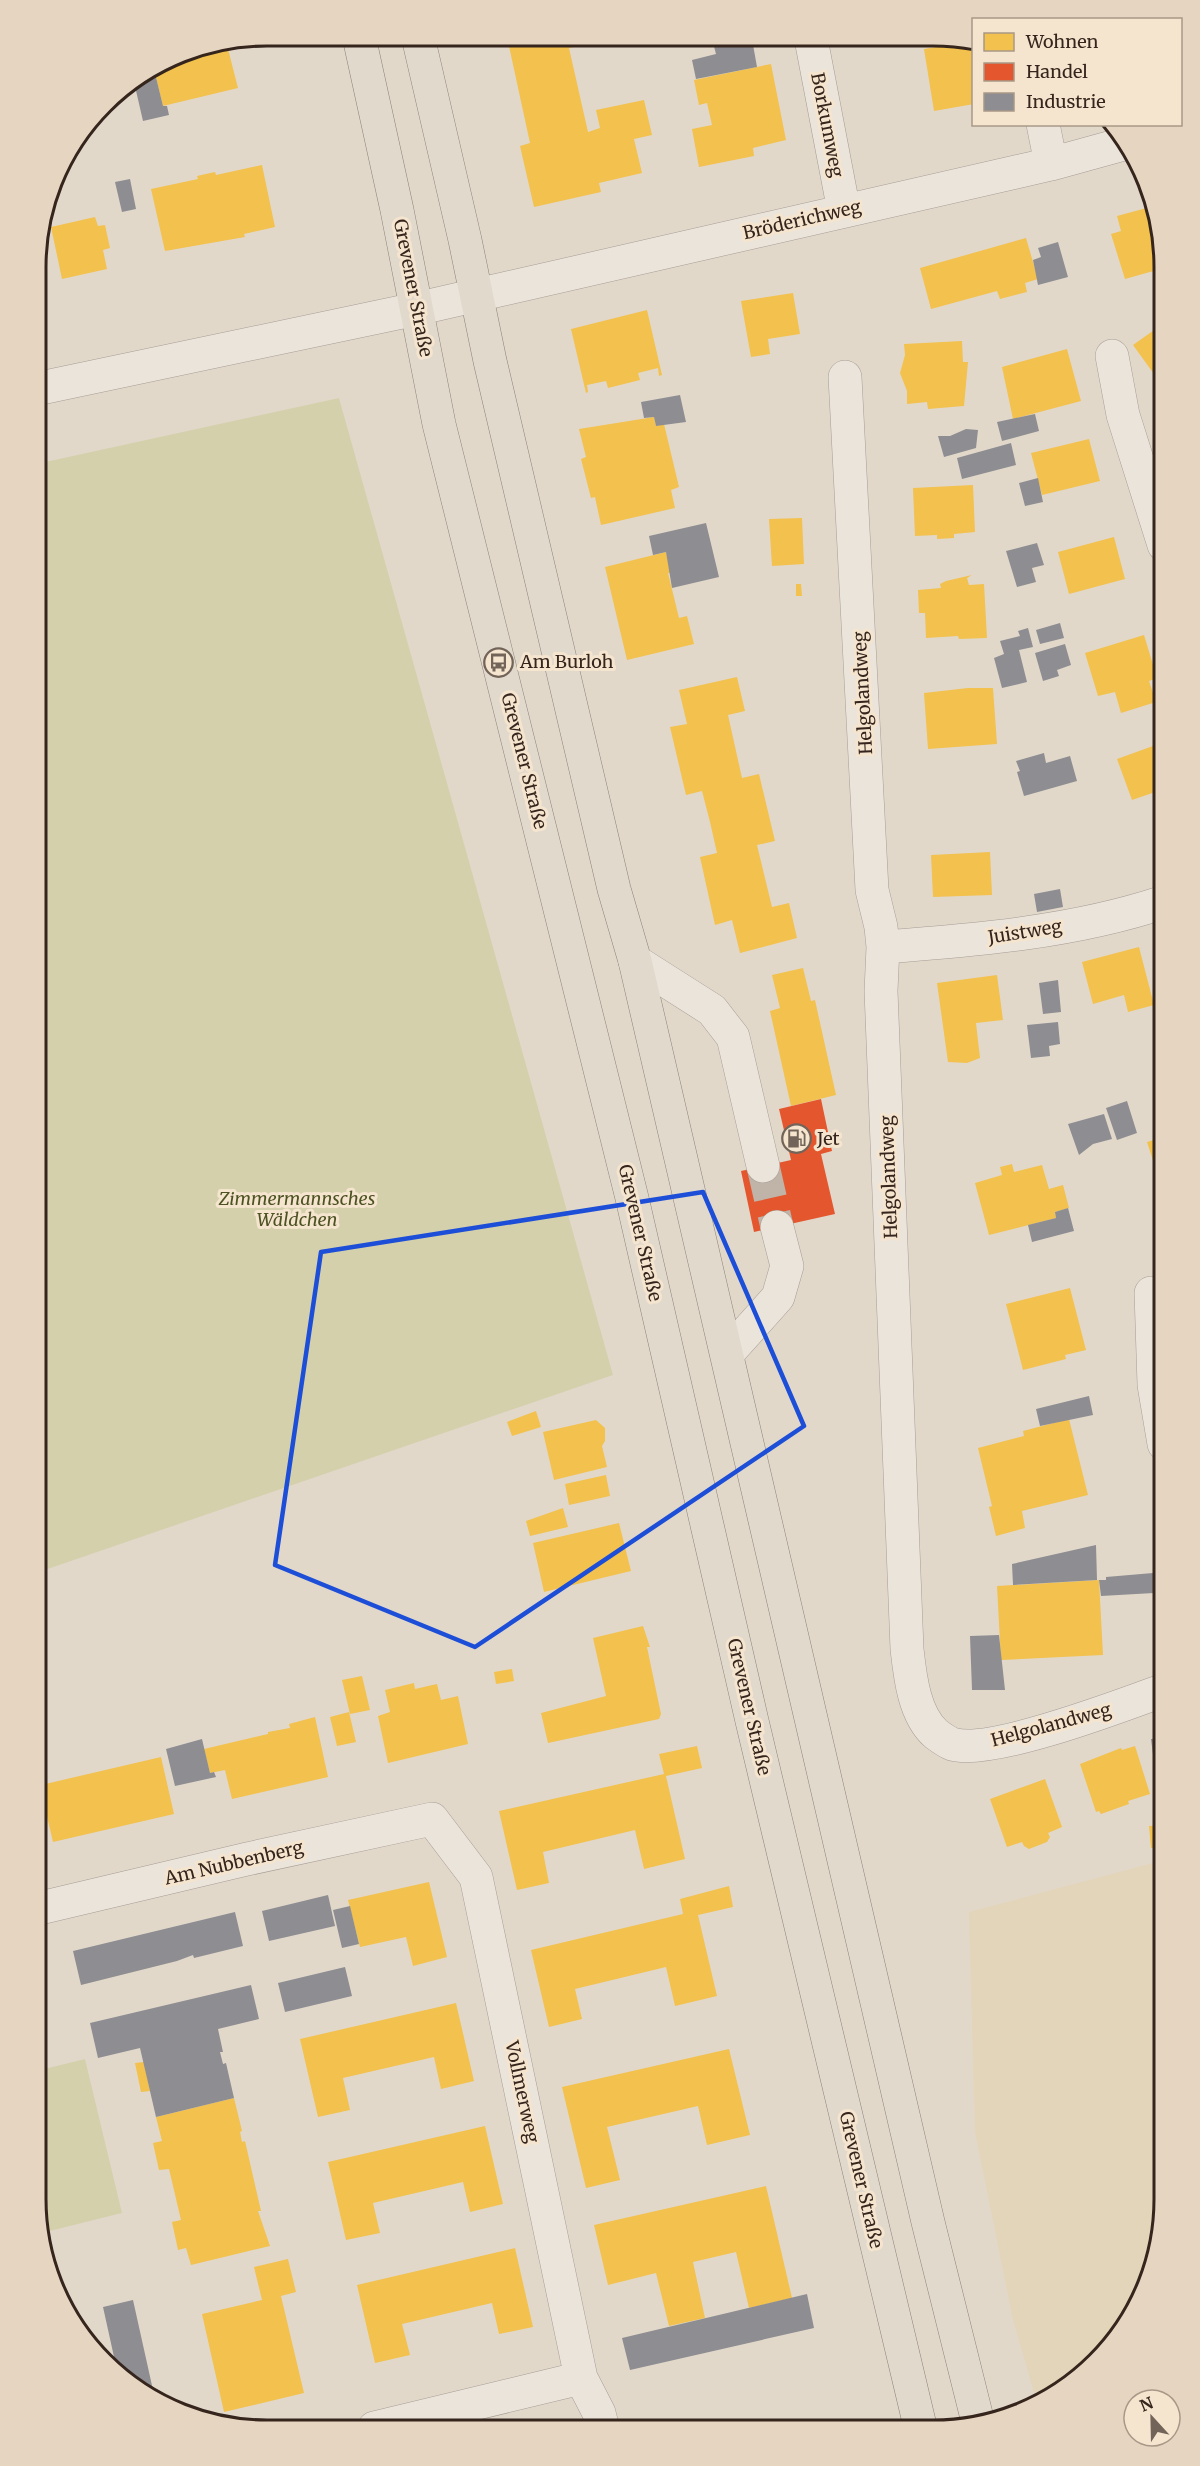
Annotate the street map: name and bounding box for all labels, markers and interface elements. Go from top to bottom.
legend [972,18,1182,126]
text: Wohnen [1025,30,1099,53]
text: Handel [1026,60,1088,83]
street label: Borkumweg [806,71,849,179]
text: Industrie [1026,90,1106,113]
street label: Bröderichweg [741,195,863,244]
street label: Grevener Straße [389,217,438,359]
street label: Helgolandweg [848,631,877,755]
bus stop icon: Am Burloh [483,646,515,678]
place label: Am Burloh [519,650,613,673]
street label: Grevener Straße [496,690,553,831]
street label: Juistweg [985,914,1064,949]
street label: Helgolandweg [875,1115,902,1239]
fuel station icon: Jet [780,1123,812,1155]
place label: Jet [816,1127,840,1150]
street label: Grevener Straße [614,1162,667,1304]
park label: Zimmermannsches Wäldchen [218,1187,375,1231]
street label: Grevener Straße [723,1636,776,1778]
street label: Helgolandweg [988,1697,1114,1752]
street label: Am Nubbenberg [161,1835,306,1890]
street label: Vollmerweg [500,2038,545,2145]
street label: Grevener Straße [835,2109,888,2251]
north arrow [1122,2388,1182,2448]
text: N [1137,2392,1156,2416]

